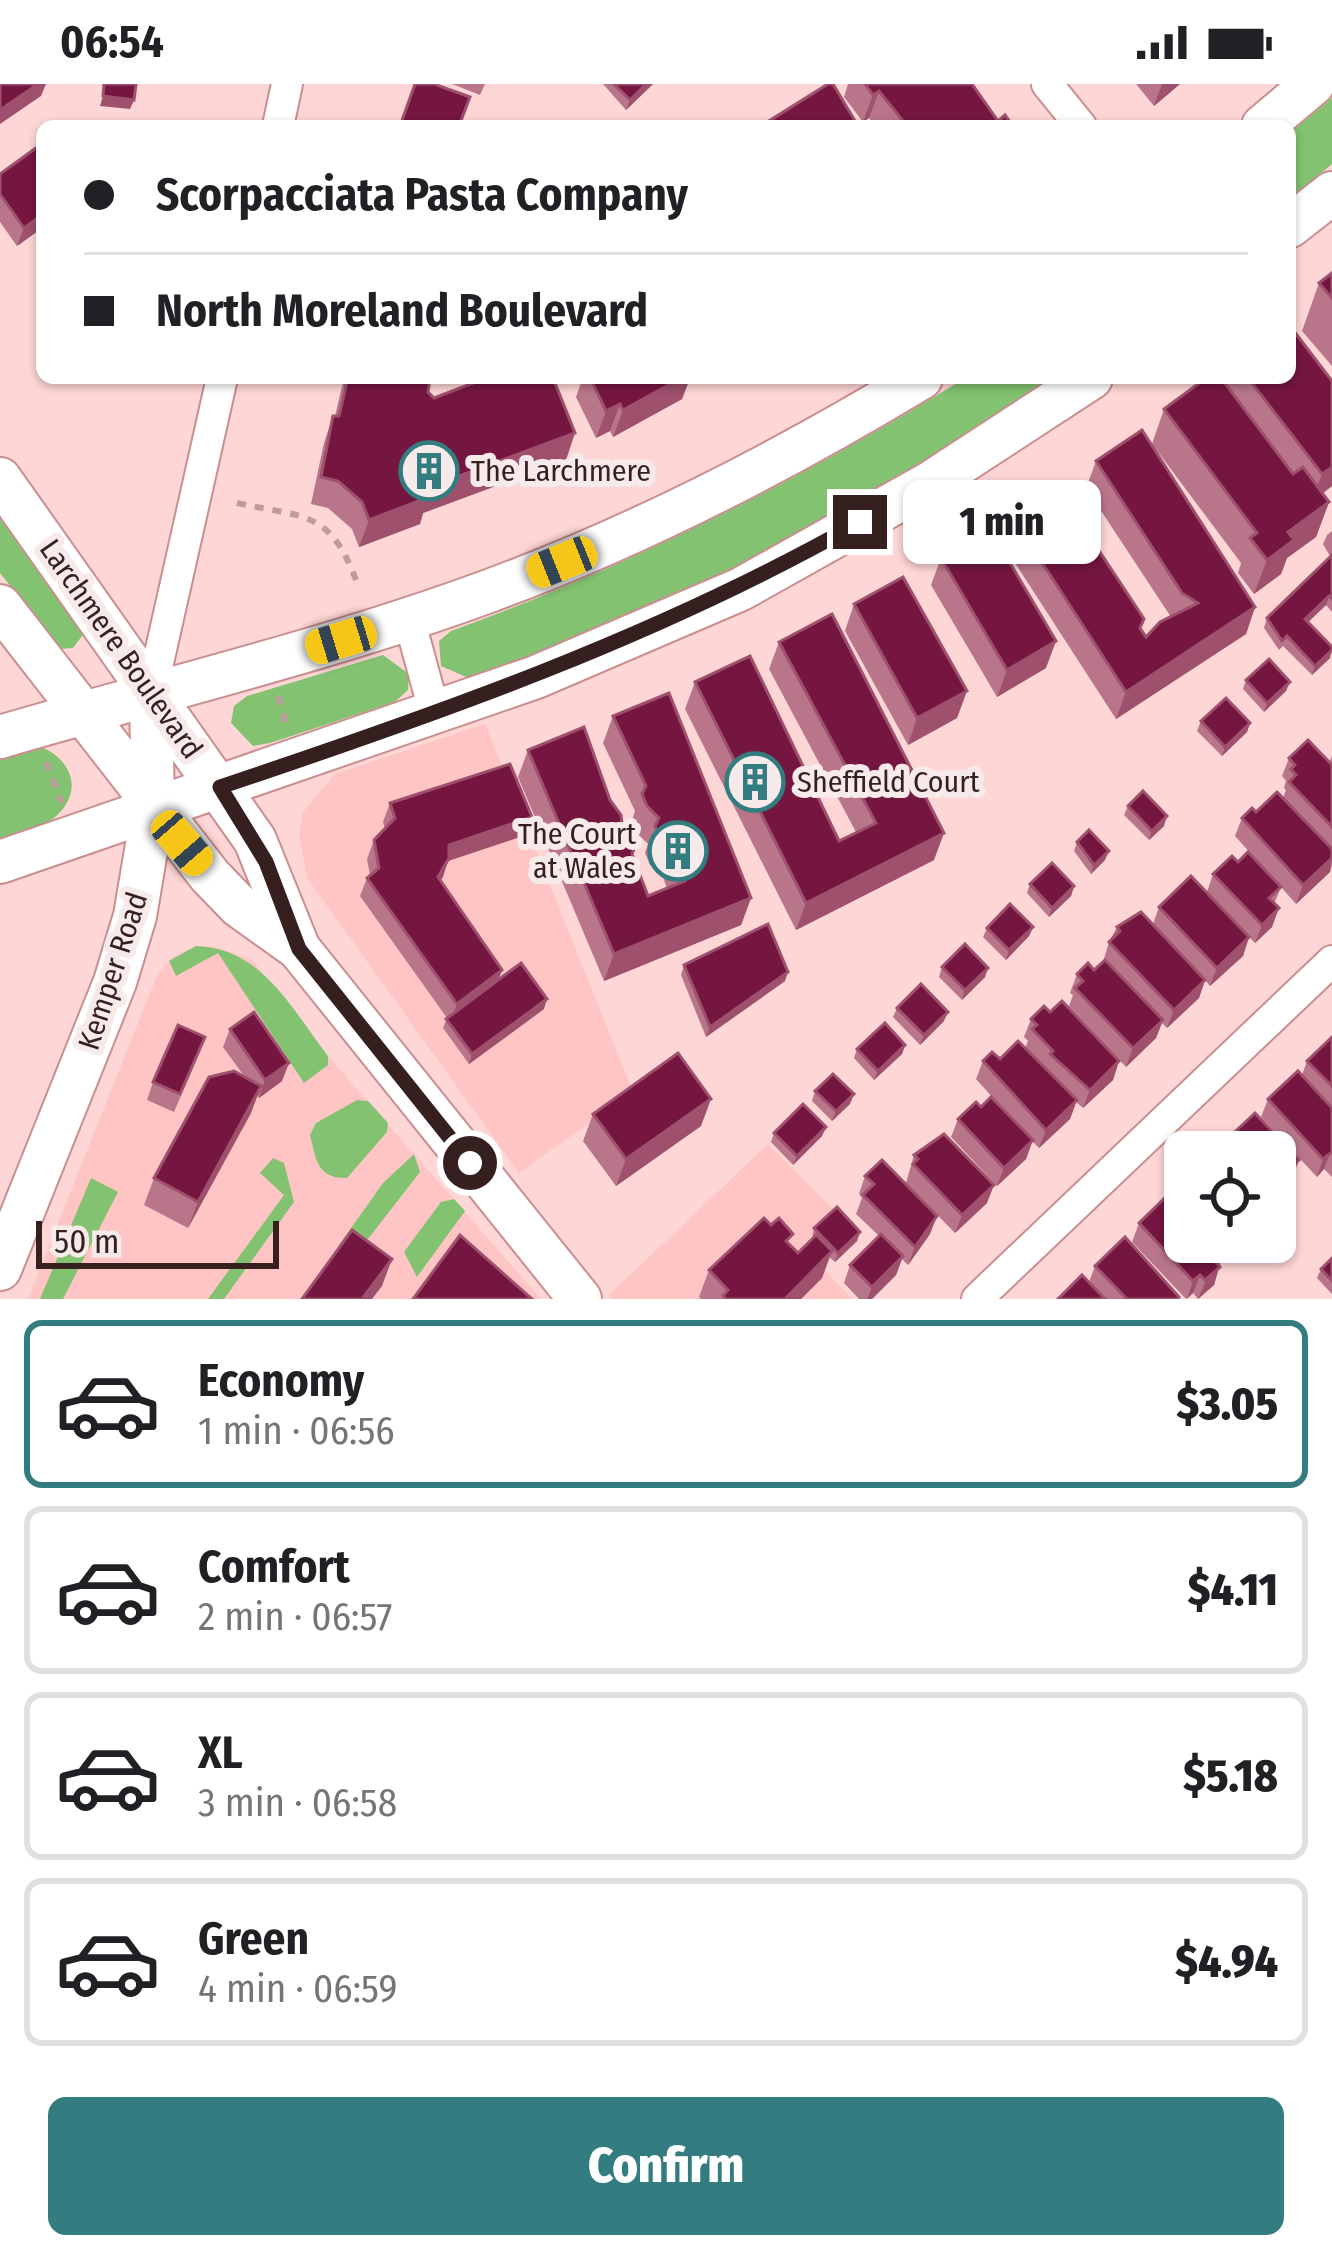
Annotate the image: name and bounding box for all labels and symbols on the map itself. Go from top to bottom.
building icon: The Larchmere [398,440,460,502]
place label: The Larchmere [471,453,651,489]
callout: 1 min [902,480,1100,564]
route end [833,495,887,549]
car [522,532,602,592]
street label: Larchmere Boulevard [32,533,210,765]
car [301,612,381,668]
building icon: Sheffield Court [724,751,786,813]
place label: Sheffield Court [797,764,980,800]
car [145,804,219,882]
place label: The Court at Wales [518,816,636,886]
building icon: The Court at Wales [647,820,709,882]
street label: Kemper Road [71,888,155,1054]
route start [443,1136,497,1190]
scale bar [36,1215,279,1268]

